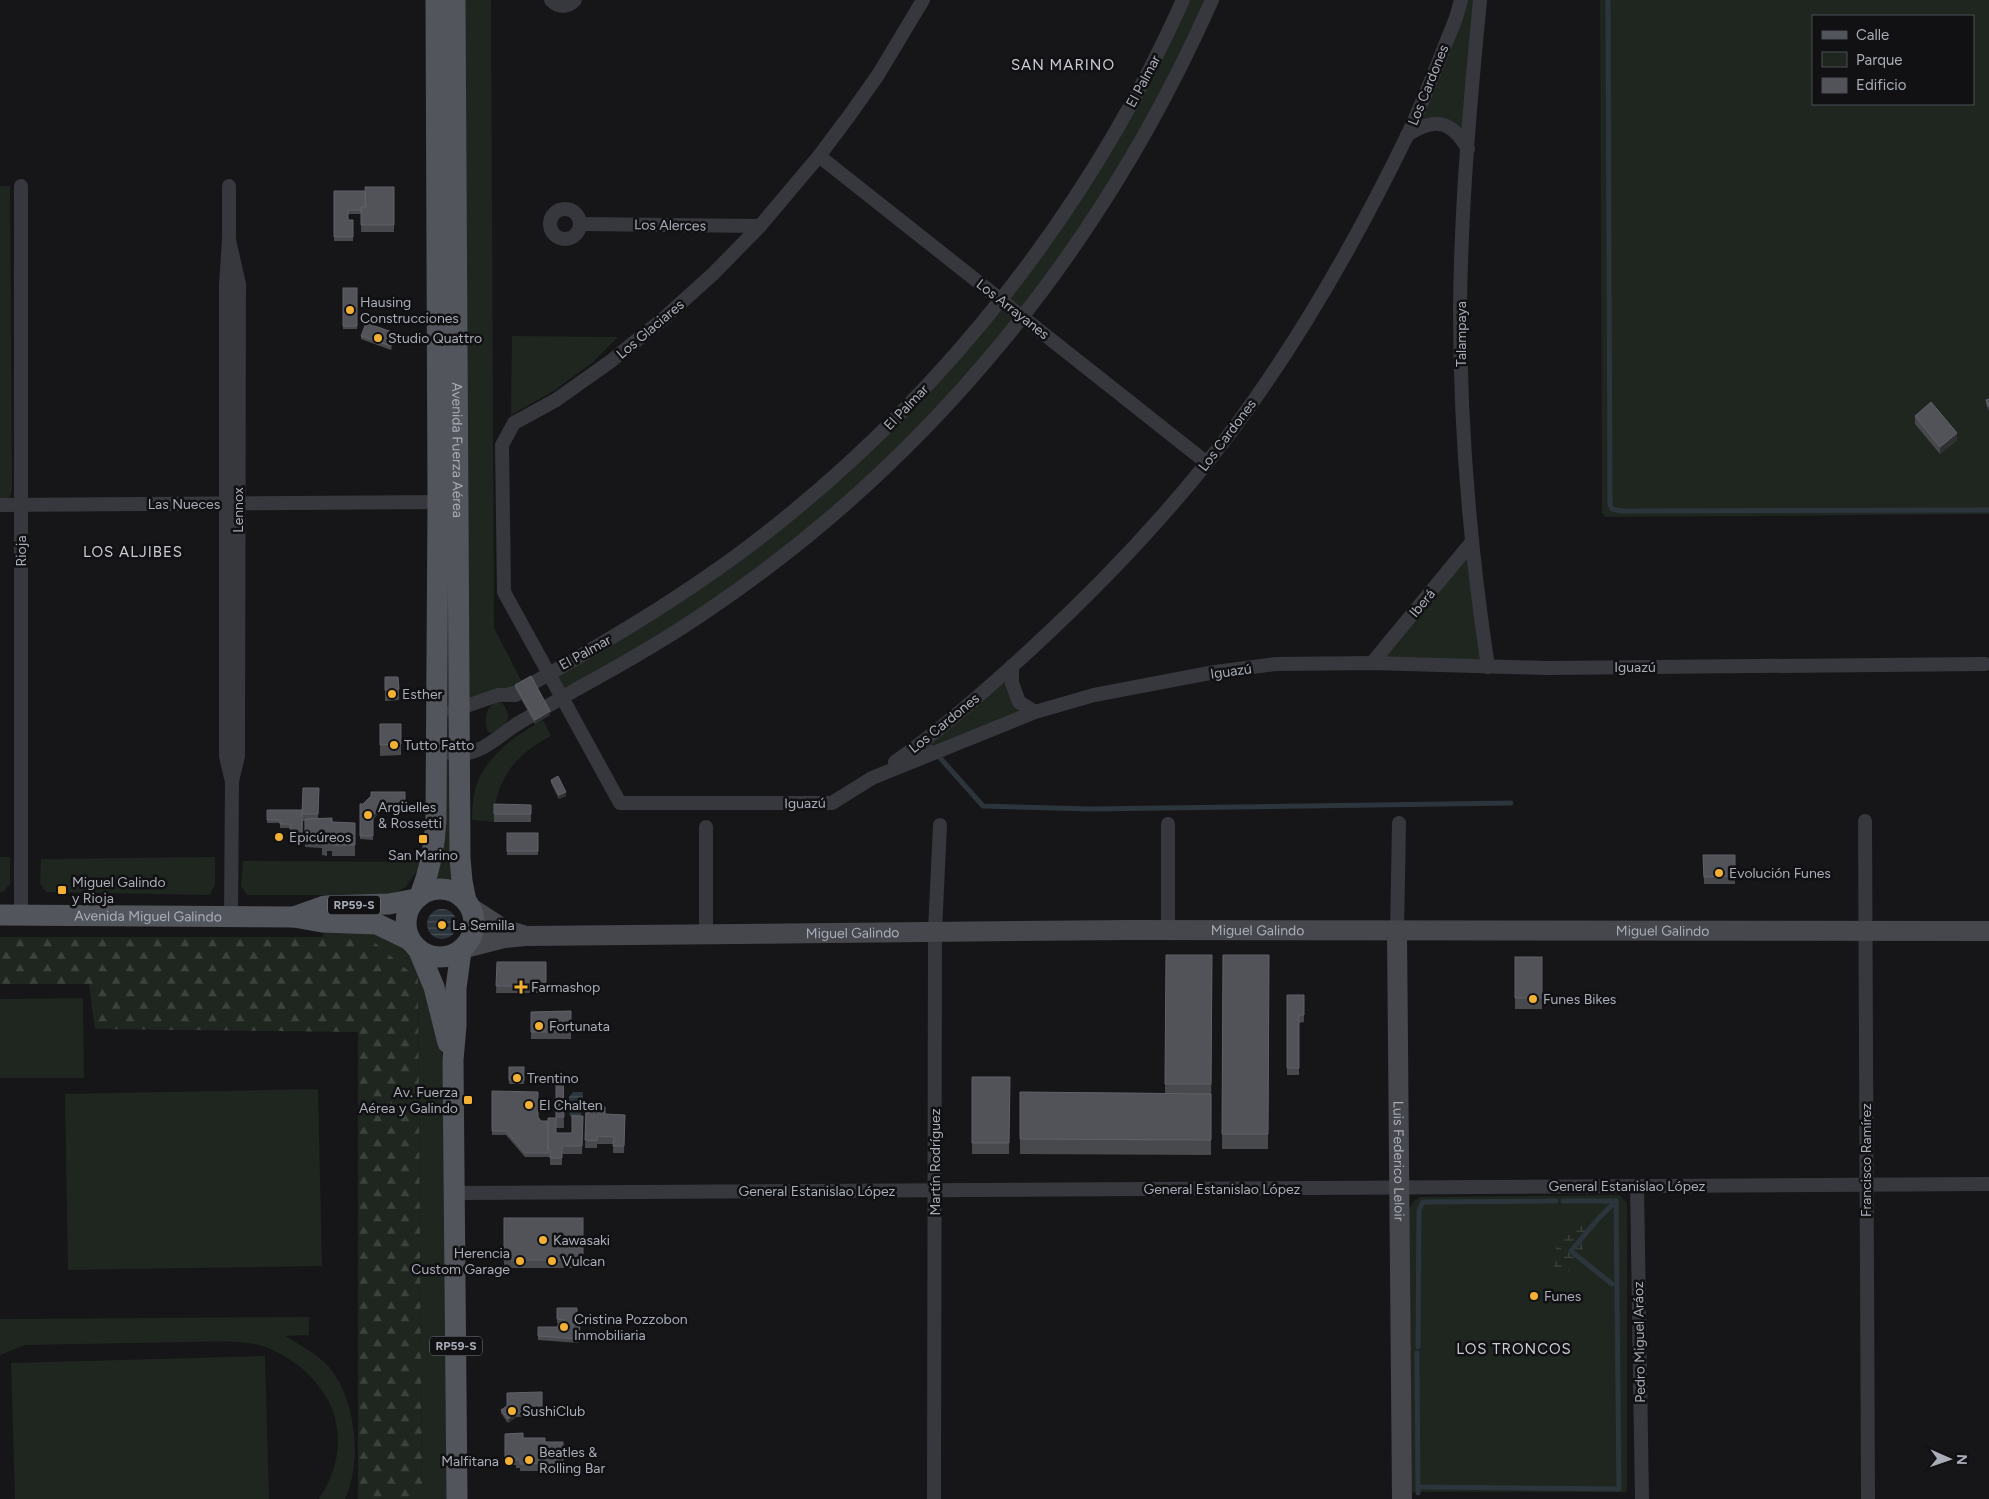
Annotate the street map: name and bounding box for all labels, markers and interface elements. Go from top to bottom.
legend [1812,15,1974,105]
text: Calle [1856,26,1889,44]
street label: Los Cardones [1405,42,1452,128]
text: Parque [1856,51,1903,69]
street label: El Palmar [1123,52,1164,110]
district label: SAN MARINO [1011,56,1115,74]
text: Edificio [1856,76,1907,94]
street label: Los Alerces [634,216,706,235]
street label: Los Arrayanes [973,276,1052,343]
place label: Hausing Construcciones [360,294,459,327]
street label: Los Glaciares [613,296,688,363]
street label: Talampaya [1453,301,1470,367]
marker: Hausing Construcciones [344,304,356,316]
place label: Studio Quattro [388,330,482,347]
marker: Studio Quattro [372,332,384,344]
street label: El Palmar [881,381,932,434]
street label: Avenida Fuerza Aérea [448,382,466,518]
street label: Los Cardones [1195,396,1260,475]
street label: Lennox [230,487,247,533]
street label: Las Nueces [148,496,220,513]
street label: Rioja [13,535,30,567]
district label: LOS ALJIBES [83,543,183,561]
street label: Iberá [1406,586,1439,621]
street label: El Palmar [556,631,614,674]
street label: Iguazú [1614,659,1656,676]
street label: Iguazú [1209,660,1253,683]
place label: Esther [402,686,443,703]
marker: Esther [386,688,398,700]
street label: Los Cardones [906,690,983,757]
place label: Tutto Fatto [404,737,474,754]
marker: Tutto Fatto [388,739,400,751]
street label: Iguazú [784,795,826,812]
place label: Argüelles & Rossetti [378,799,442,832]
marker: Argüelles & Rossetti [362,809,374,821]
place label: Epicúreos [289,829,351,846]
marker: Epicúreos [273,831,285,843]
marker: San Marino [417,833,429,845]
place label: San Marino [388,847,458,864]
place label: Evolución Funes [1729,865,1831,882]
marker: Evolución Funes [1713,867,1725,879]
place label: Miguel Galindo y Rioja [72,874,166,907]
marker: Miguel Galindo y Rioja [56,884,68,896]
road number: RP59-S [328,896,380,914]
street label: Avenida Miguel Galindo [74,908,222,926]
place label: La Semilla [452,917,515,934]
marker: La Semilla [436,919,448,931]
street label: Miguel Galindo [1211,922,1304,939]
street label: Miguel Galindo [1616,923,1709,940]
street label: Miguel Galindo [806,924,900,942]
place label: Farmashop [531,979,600,996]
marker: Farmashop [515,981,527,993]
place label: Funes Bikes [1543,991,1616,1008]
marker: Funes Bikes [1527,993,1539,1005]
place label: Fortunata [549,1018,610,1035]
marker: Fortunata [533,1020,545,1032]
place label: Trentino [527,1070,579,1087]
marker: Trentino [511,1072,523,1084]
place label: Av. Fuerza Aérea y Galindo [359,1084,458,1117]
marker: Av. Fuerza Aérea y Galindo [462,1094,474,1106]
place label: El Chalten [539,1097,603,1114]
marker: El Chalten [523,1099,535,1111]
street label: Luis Federico Leloir [1389,1101,1408,1222]
street label: Francisco Ramírez [1858,1103,1875,1217]
street label: Martín Rodríguez [927,1108,944,1216]
street label: General Estanislao López [1549,1178,1706,1195]
street label: General Estanislao López [1144,1181,1301,1198]
street label: General Estanislao López [739,1183,896,1200]
place label: Kawasaki [553,1232,610,1249]
marker: Kawasaki [537,1234,549,1246]
place label: Herencia Custom Garage [411,1245,510,1278]
place label: Vulcan [562,1253,605,1270]
marker: Herencia Custom Garage [514,1255,526,1267]
marker: Vulcan [546,1255,558,1267]
street label: Pedro Miguel Aráoz [1630,1281,1649,1403]
place label: Funes [1544,1288,1581,1305]
marker: Funes [1528,1290,1540,1302]
place label: Cristina Pozzobon Inmobiliaria [574,1311,688,1344]
marker: Cristina Pozzobon Inmobiliaria [558,1321,570,1333]
road number: RP59-S [430,1336,482,1355]
district label: LOS TRONCOS [1456,1340,1572,1358]
place label: SushiClub [522,1403,585,1420]
marker: SushiClub [506,1405,518,1417]
north arrow [1924,1434,1974,1484]
place label: Beatles & Rolling Bar [539,1444,605,1477]
place label: Malfitana [441,1453,499,1470]
marker: Beatles & Rolling Bar [523,1454,535,1466]
text: N [1953,1454,1970,1465]
marker: Malfitana [503,1455,515,1467]

